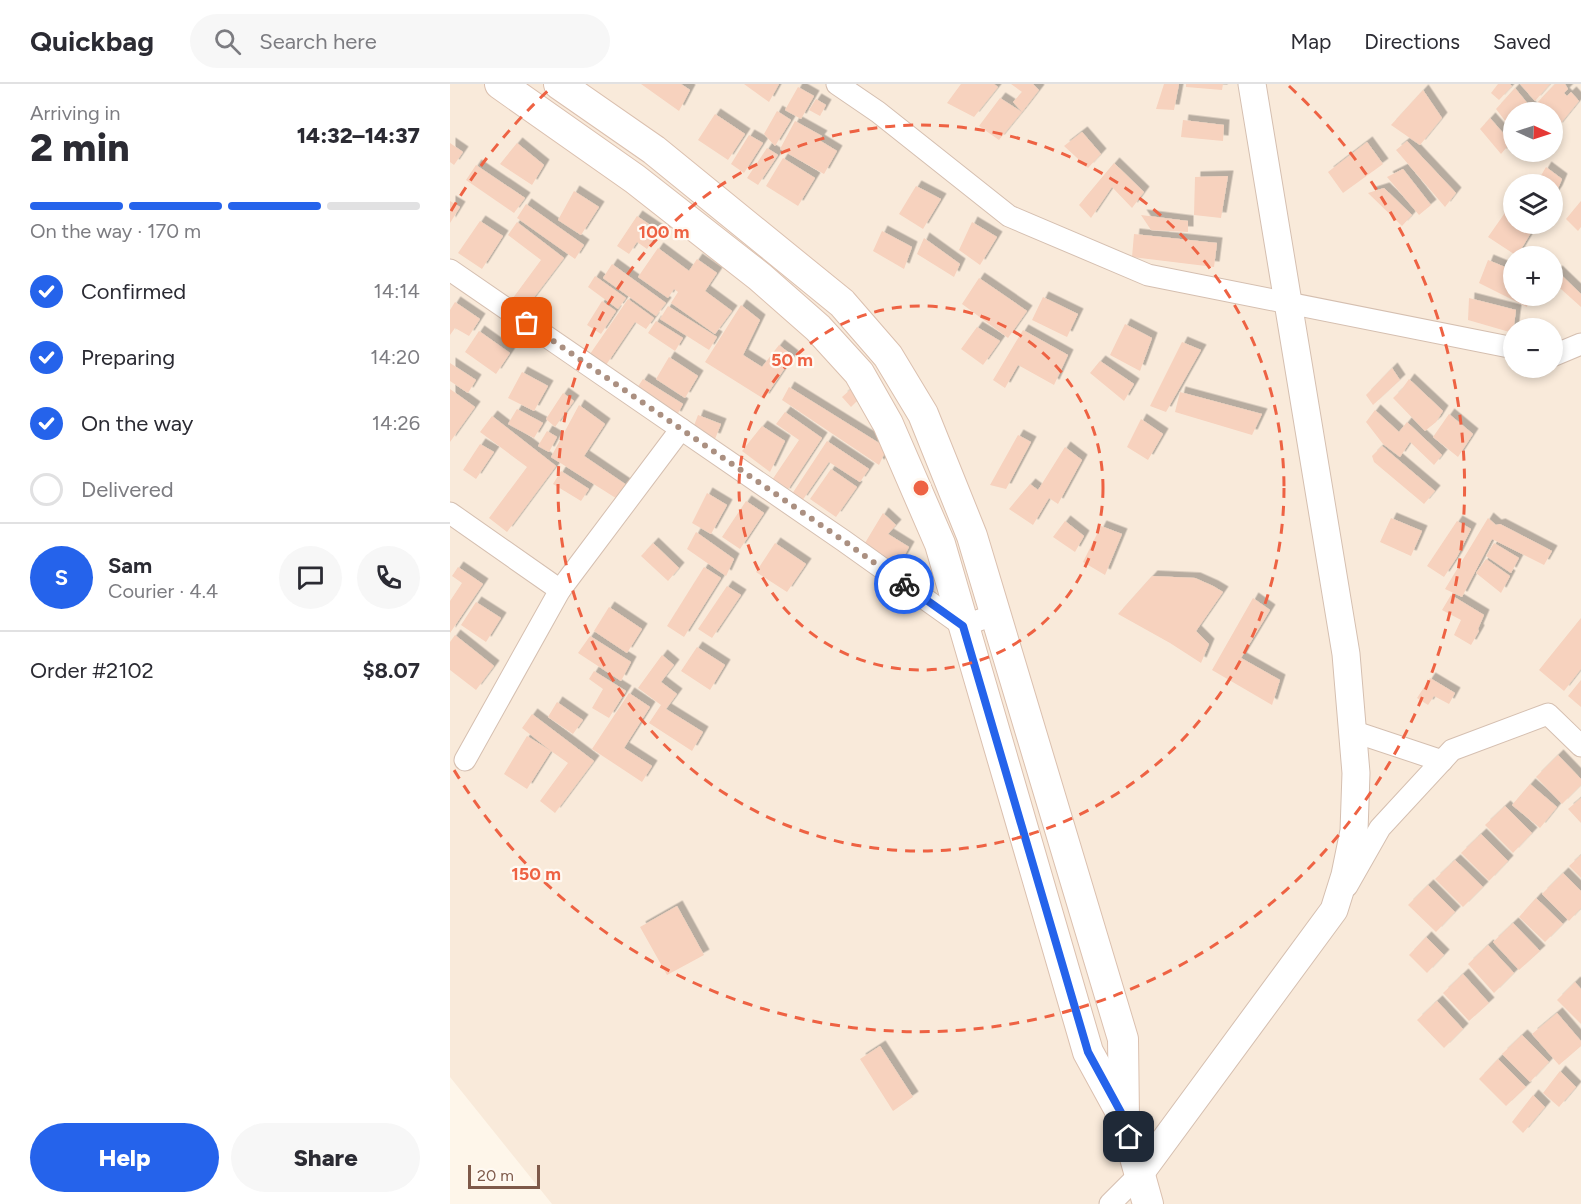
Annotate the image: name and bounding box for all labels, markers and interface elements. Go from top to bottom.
search box [190,14,610,68]
text: Quickbag [30,24,154,58]
icon: search [211,25,244,58]
text: Search here [259,28,377,55]
text: Map [1290,29,1331,54]
text: Directions [1364,29,1460,54]
text: Saved [1493,29,1551,54]
text: Arriving in [30,101,120,125]
north arrow [1503,102,1563,162]
map controls [1503,102,1563,378]
text: 14:32–14:37 [297,122,420,149]
text: 2 min [30,124,130,171]
button: layers [1503,174,1563,234]
text: On the way · 170 m [30,219,201,243]
text: 100 m [639,221,689,243]
button: + [1503,246,1563,306]
icon: check [30,275,63,308]
text: Confirmed [81,278,186,305]
text: 14:14 [374,279,420,303]
pin [501,297,552,348]
icon: bag [510,306,543,339]
button: − [1503,318,1563,378]
icon: check [30,341,63,374]
text: Preparing [81,344,175,371]
text: 14:20 [370,345,420,369]
text: 50 m [771,349,813,371]
icon: check [30,407,63,440]
text: On the way [81,410,193,437]
text: 14:26 [372,411,420,435]
text: Delivered [81,476,174,503]
centre of rings [911,478,931,498]
button: chat [279,546,342,609]
button: phone [357,546,420,609]
text: Sam [108,552,152,579]
courier [874,554,934,614]
text: S [55,564,68,591]
icon: bike [888,568,921,601]
text: Courier · 4.4 [108,579,218,603]
text: Order #2102 [30,657,154,684]
text: $8.07 [362,657,420,684]
text: 150 m [511,863,561,885]
pin [1103,1111,1154,1162]
icon: home [1112,1120,1145,1153]
button: Help [30,1123,219,1192]
button: Share [231,1123,420,1192]
scale bar [468,1162,540,1190]
text: 20 m [477,1166,514,1185]

